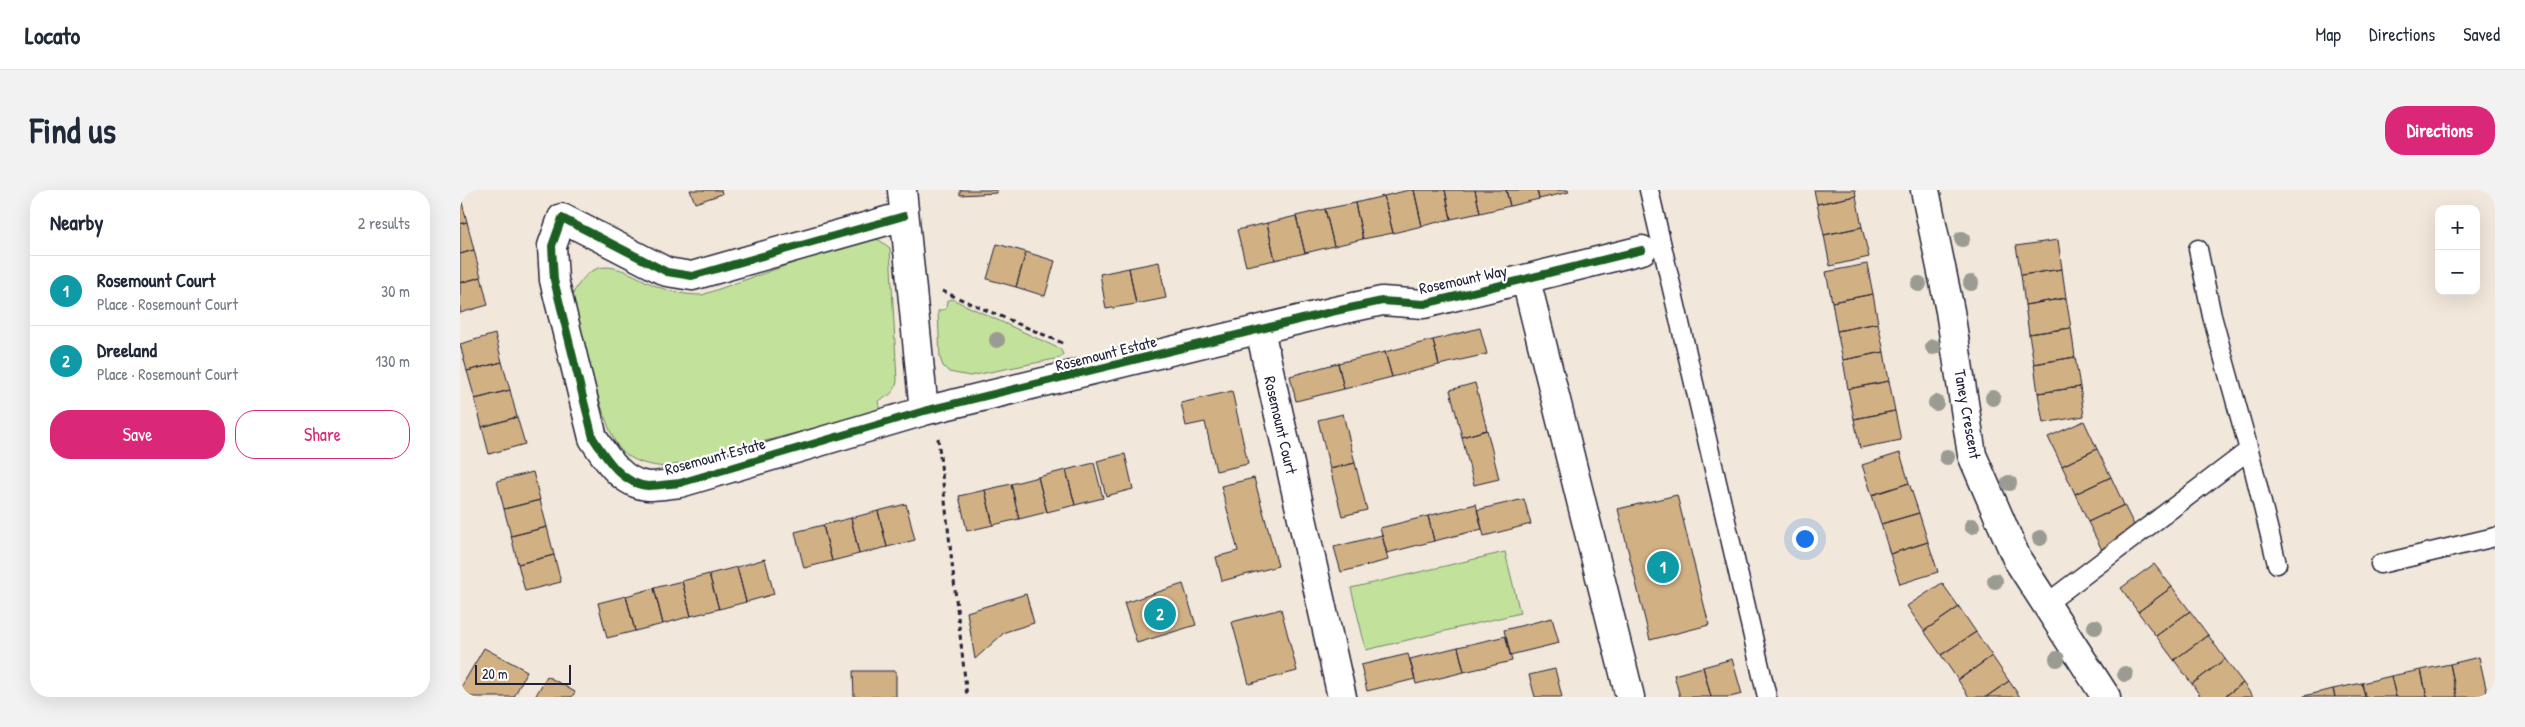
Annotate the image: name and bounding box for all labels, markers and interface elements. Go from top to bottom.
text: Locato [25,19,80,51]
text: Map [2316,22,2341,47]
text: Directions [2369,22,2435,47]
text: Saved [2463,22,2500,47]
button: Directions [2385,106,2495,155]
text: Find us [30,107,116,154]
map controls [2435,205,2480,295]
button: + [2435,205,2480,250]
text: Nearby [50,208,103,237]
text: 2 results [358,212,410,234]
button: − [2435,250,2480,295]
street label: Rosemount Way [1417,259,1509,299]
text: Rosemount Court [97,267,215,293]
text: 1 [63,280,69,302]
text: 30 m [381,280,410,302]
text: Place · Rosemount Court [97,293,238,315]
street label: Rosemount Estate [1053,330,1159,376]
text: Dreeland [97,337,157,363]
text: 2 [62,350,70,372]
text: 130 m [375,350,410,372]
text: Place · Rosemount Court [97,363,238,385]
street label: Taney Crescent [1949,367,1987,461]
street label: Rosemount Court [1259,374,1303,477]
button: Save [50,410,225,459]
button: Share [235,410,410,459]
street label: Rosemount Estate [662,432,768,480]
your location [1792,526,1818,552]
pin: 1 [1647,548,1679,586]
pin: 2 [1144,595,1176,633]
scale bar [475,662,571,685]
text: 20 m [482,664,508,683]

